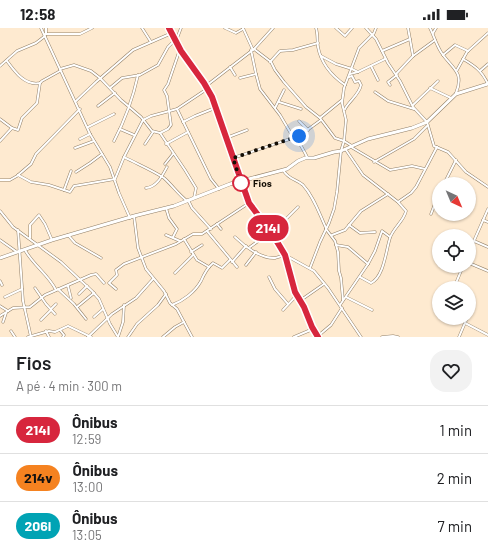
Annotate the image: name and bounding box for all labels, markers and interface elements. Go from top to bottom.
text: 12:58 [20,5,55,23]
your location [289,126,309,146]
marker: Fios [232,174,250,192]
place label: Fios [253,177,272,189]
north arrow [432,177,476,221]
map controls [432,177,476,325]
line badge: 214i [240,215,296,241]
text: 214i [256,219,280,236]
button: locate [432,229,476,273]
button: layers [432,281,476,325]
button: heart [430,350,472,392]
text: Fios [16,351,51,374]
text: A pé · 4 min · 300 m [16,378,122,394]
text: Ônibus [72,413,118,431]
text: 214i [26,421,50,438]
text: 1 min [439,421,472,439]
text: 12:59 [72,431,101,447]
text: Ônibus [72,461,118,479]
text: 214v [24,469,52,486]
text: 2 min [437,469,472,487]
text: 13:00 [72,479,103,495]
text: Ônibus [72,509,118,527]
text: 206i [25,517,51,534]
text: 7 min [438,517,472,535]
text: 13:05 [72,527,102,543]

